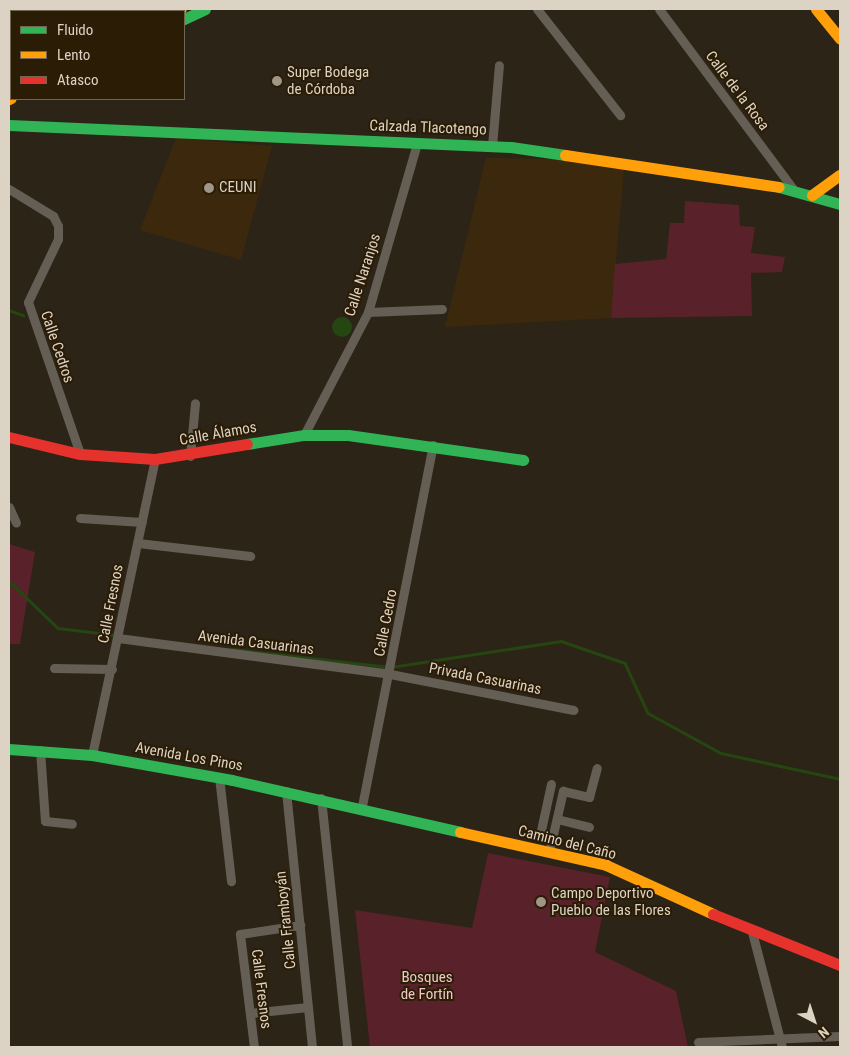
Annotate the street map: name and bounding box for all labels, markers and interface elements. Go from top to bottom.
legend [10,10,185,100]
text: Fluido [57,21,93,39]
text: Lento [57,46,90,64]
street label: Calle de la Rosa [701,48,773,134]
place label: Super Bodega de Córdoba [287,63,369,98]
text: Atasco [57,71,98,89]
marker: Super Bodega de Córdoba [271,75,283,87]
street label: Calzada Tlacotengo [369,117,487,139]
place label: CEUNI [219,179,256,197]
marker: CEUNI [203,182,215,194]
street label: Calle Naranjos [341,231,385,319]
street label: Calle Cedros [36,309,78,385]
street label: Calle Álamos [178,418,258,450]
street label: Calle Fresnos [95,563,127,645]
street label: Calle Cedro [371,588,401,658]
street label: Avenida Casuarinas [197,627,315,659]
street label: Privada Casuarinas [427,659,543,699]
street label: Avenida Los Pinos [134,739,244,775]
street label: Camino del Caño [516,822,618,864]
street label: Calle Framboyán [272,870,300,970]
place label: Campo Deportivo Pueblo de las Flores [551,884,671,919]
marker: Campo Deportivo Pueblo de las Flores [535,896,547,908]
street label: Calle Fresnos [247,948,275,1030]
park label: Bosques de Fortín [401,968,453,1003]
north arrow [789,996,839,1046]
text: N [815,1024,832,1041]

